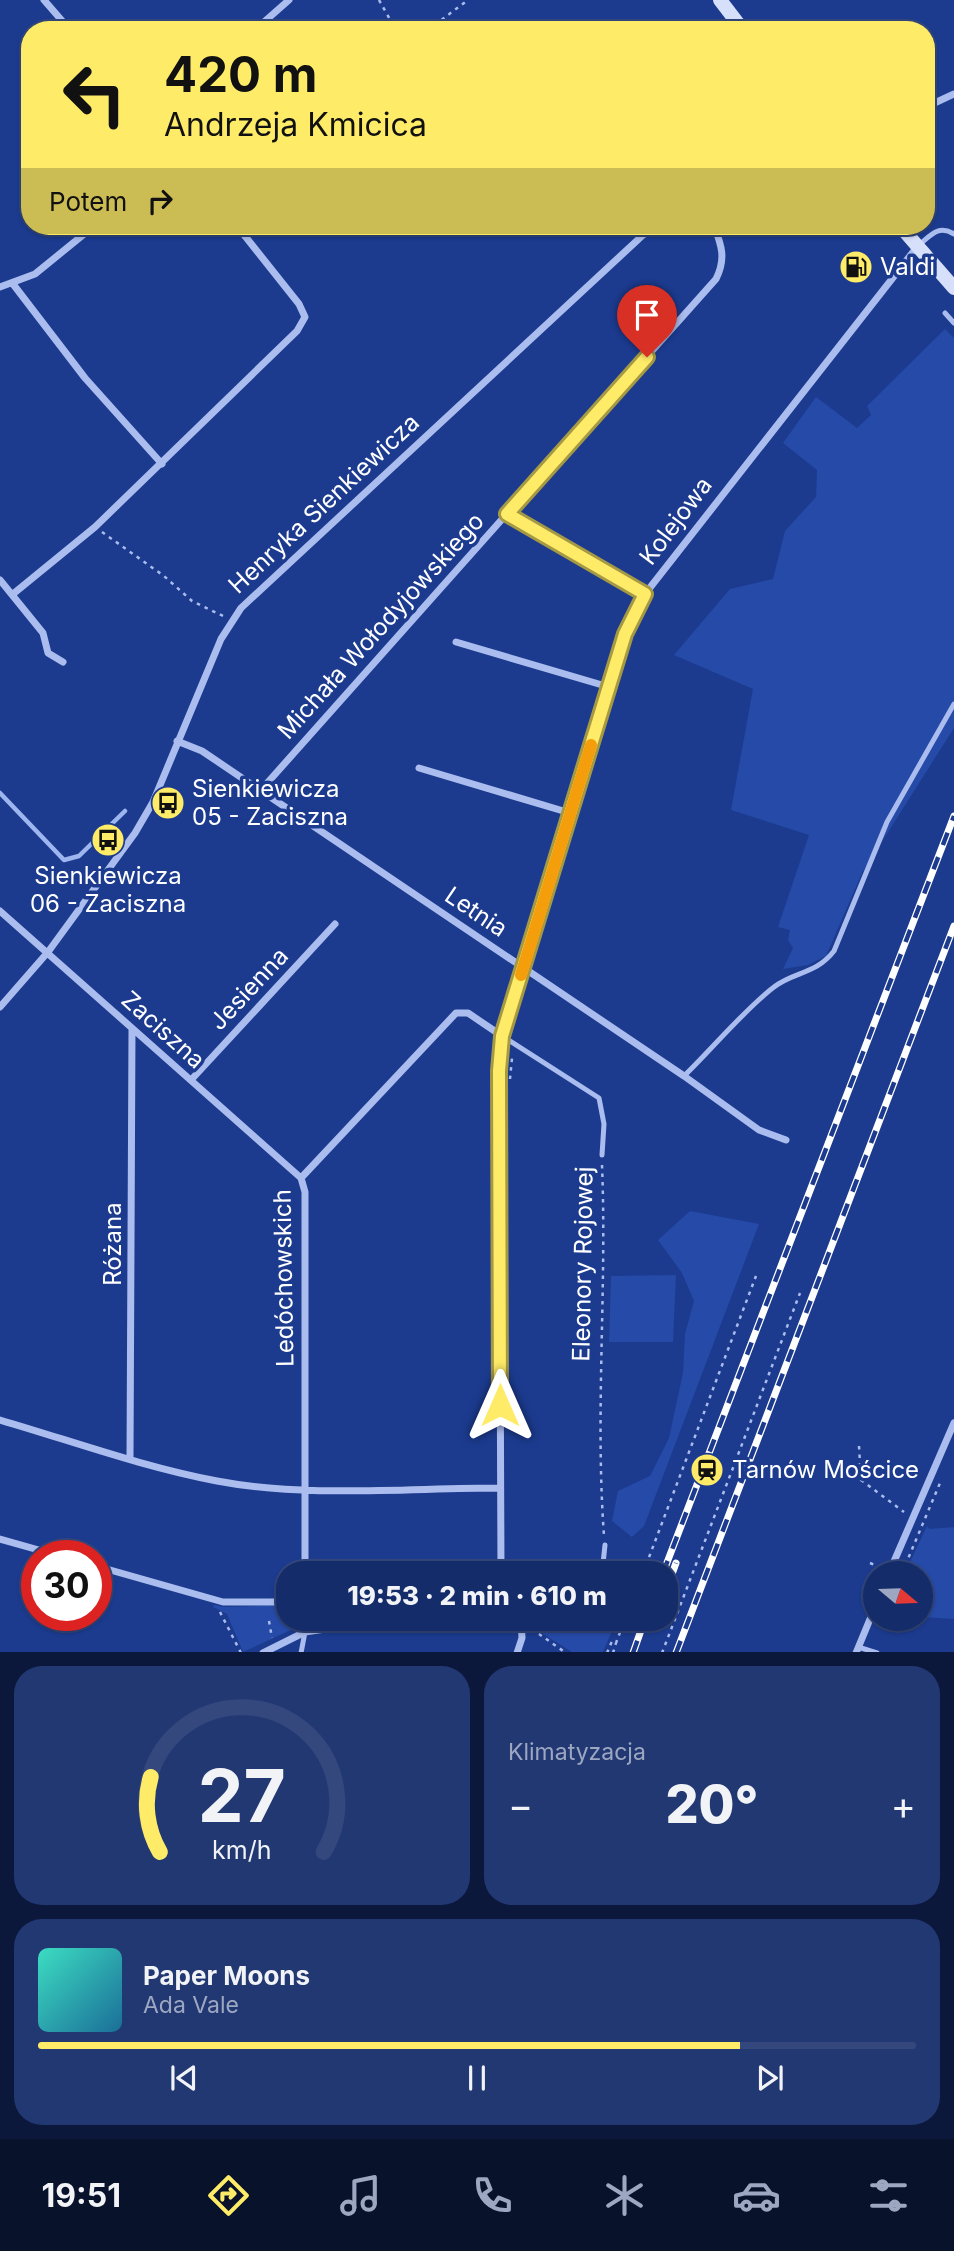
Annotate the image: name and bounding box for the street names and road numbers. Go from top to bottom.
street label: Henryka Sienkiewicza [222,408,425,599]
street label: Kolejowa [633,471,718,570]
street label: Michała Wołodyjowskiego [271,507,490,745]
street label: Letnia [440,880,513,943]
street label: Jesienna [203,941,294,1036]
street label: Zaciszna [116,985,211,1074]
street label: Eleonory Rojowej [566,1166,599,1362]
street label: Ledóchowskich [267,1189,300,1367]
street label: Różana [98,1202,127,1286]

